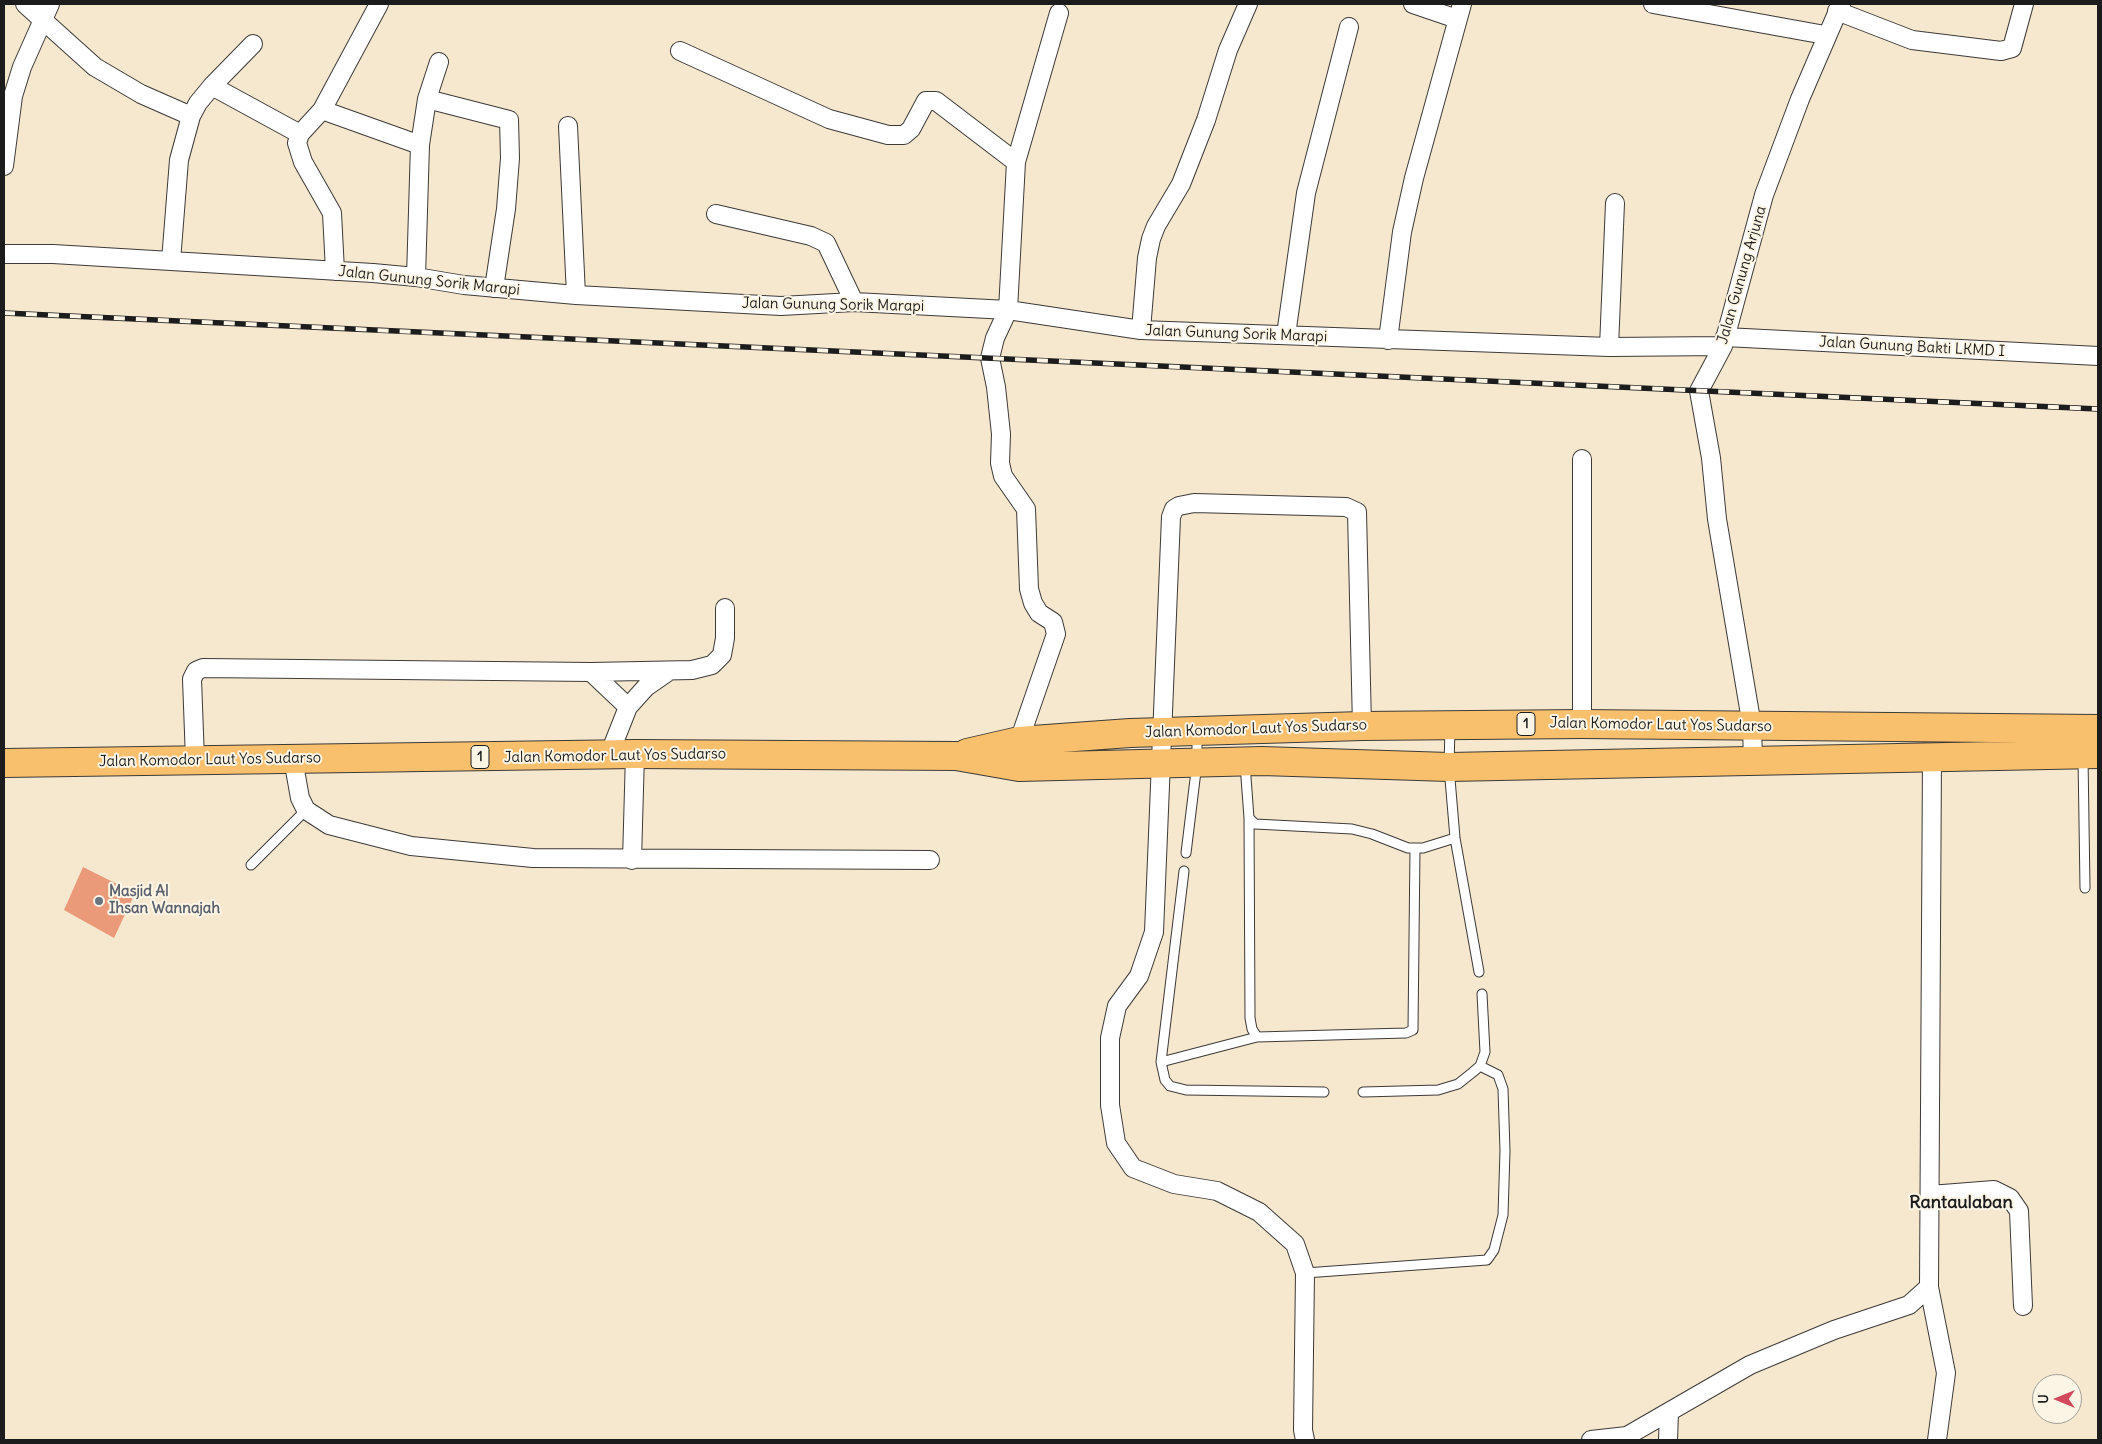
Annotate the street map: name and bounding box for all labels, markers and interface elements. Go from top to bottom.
street label: Jalan Gunung Arjuna [1714,204,1770,346]
street label: Jalan Gunung Sorik Marapi [337,263,521,299]
street label: Jalan Gunung Sorik Marapi [742,294,924,316]
street label: Jalan Gunung Sorik Marapi [1145,322,1327,346]
street label: Jalan Gunung Bakti LKMD I [1819,333,2005,361]
road number: 1 [1517,712,1535,736]
street label: Jalan Komodor Laut Yos Sudarso [1550,714,1772,736]
street label: Jalan Komodor Laut Yos Sudarso [1145,716,1367,742]
street label: Jalan Komodor Laut Yos Sudarso [504,745,726,767]
road number: 1 [471,746,489,769]
street label: Jalan Komodor Laut Yos Sudarso [99,749,321,771]
place label: Masjid Al Ihsan Wannajah [109,883,220,918]
marker: Masjid Al Ihsan Wannajah [93,895,105,907]
district label: Rantaulaban [1909,1192,2013,1214]
north arrow [2032,1374,2082,1424]
text: U [2034,1394,2052,1404]

